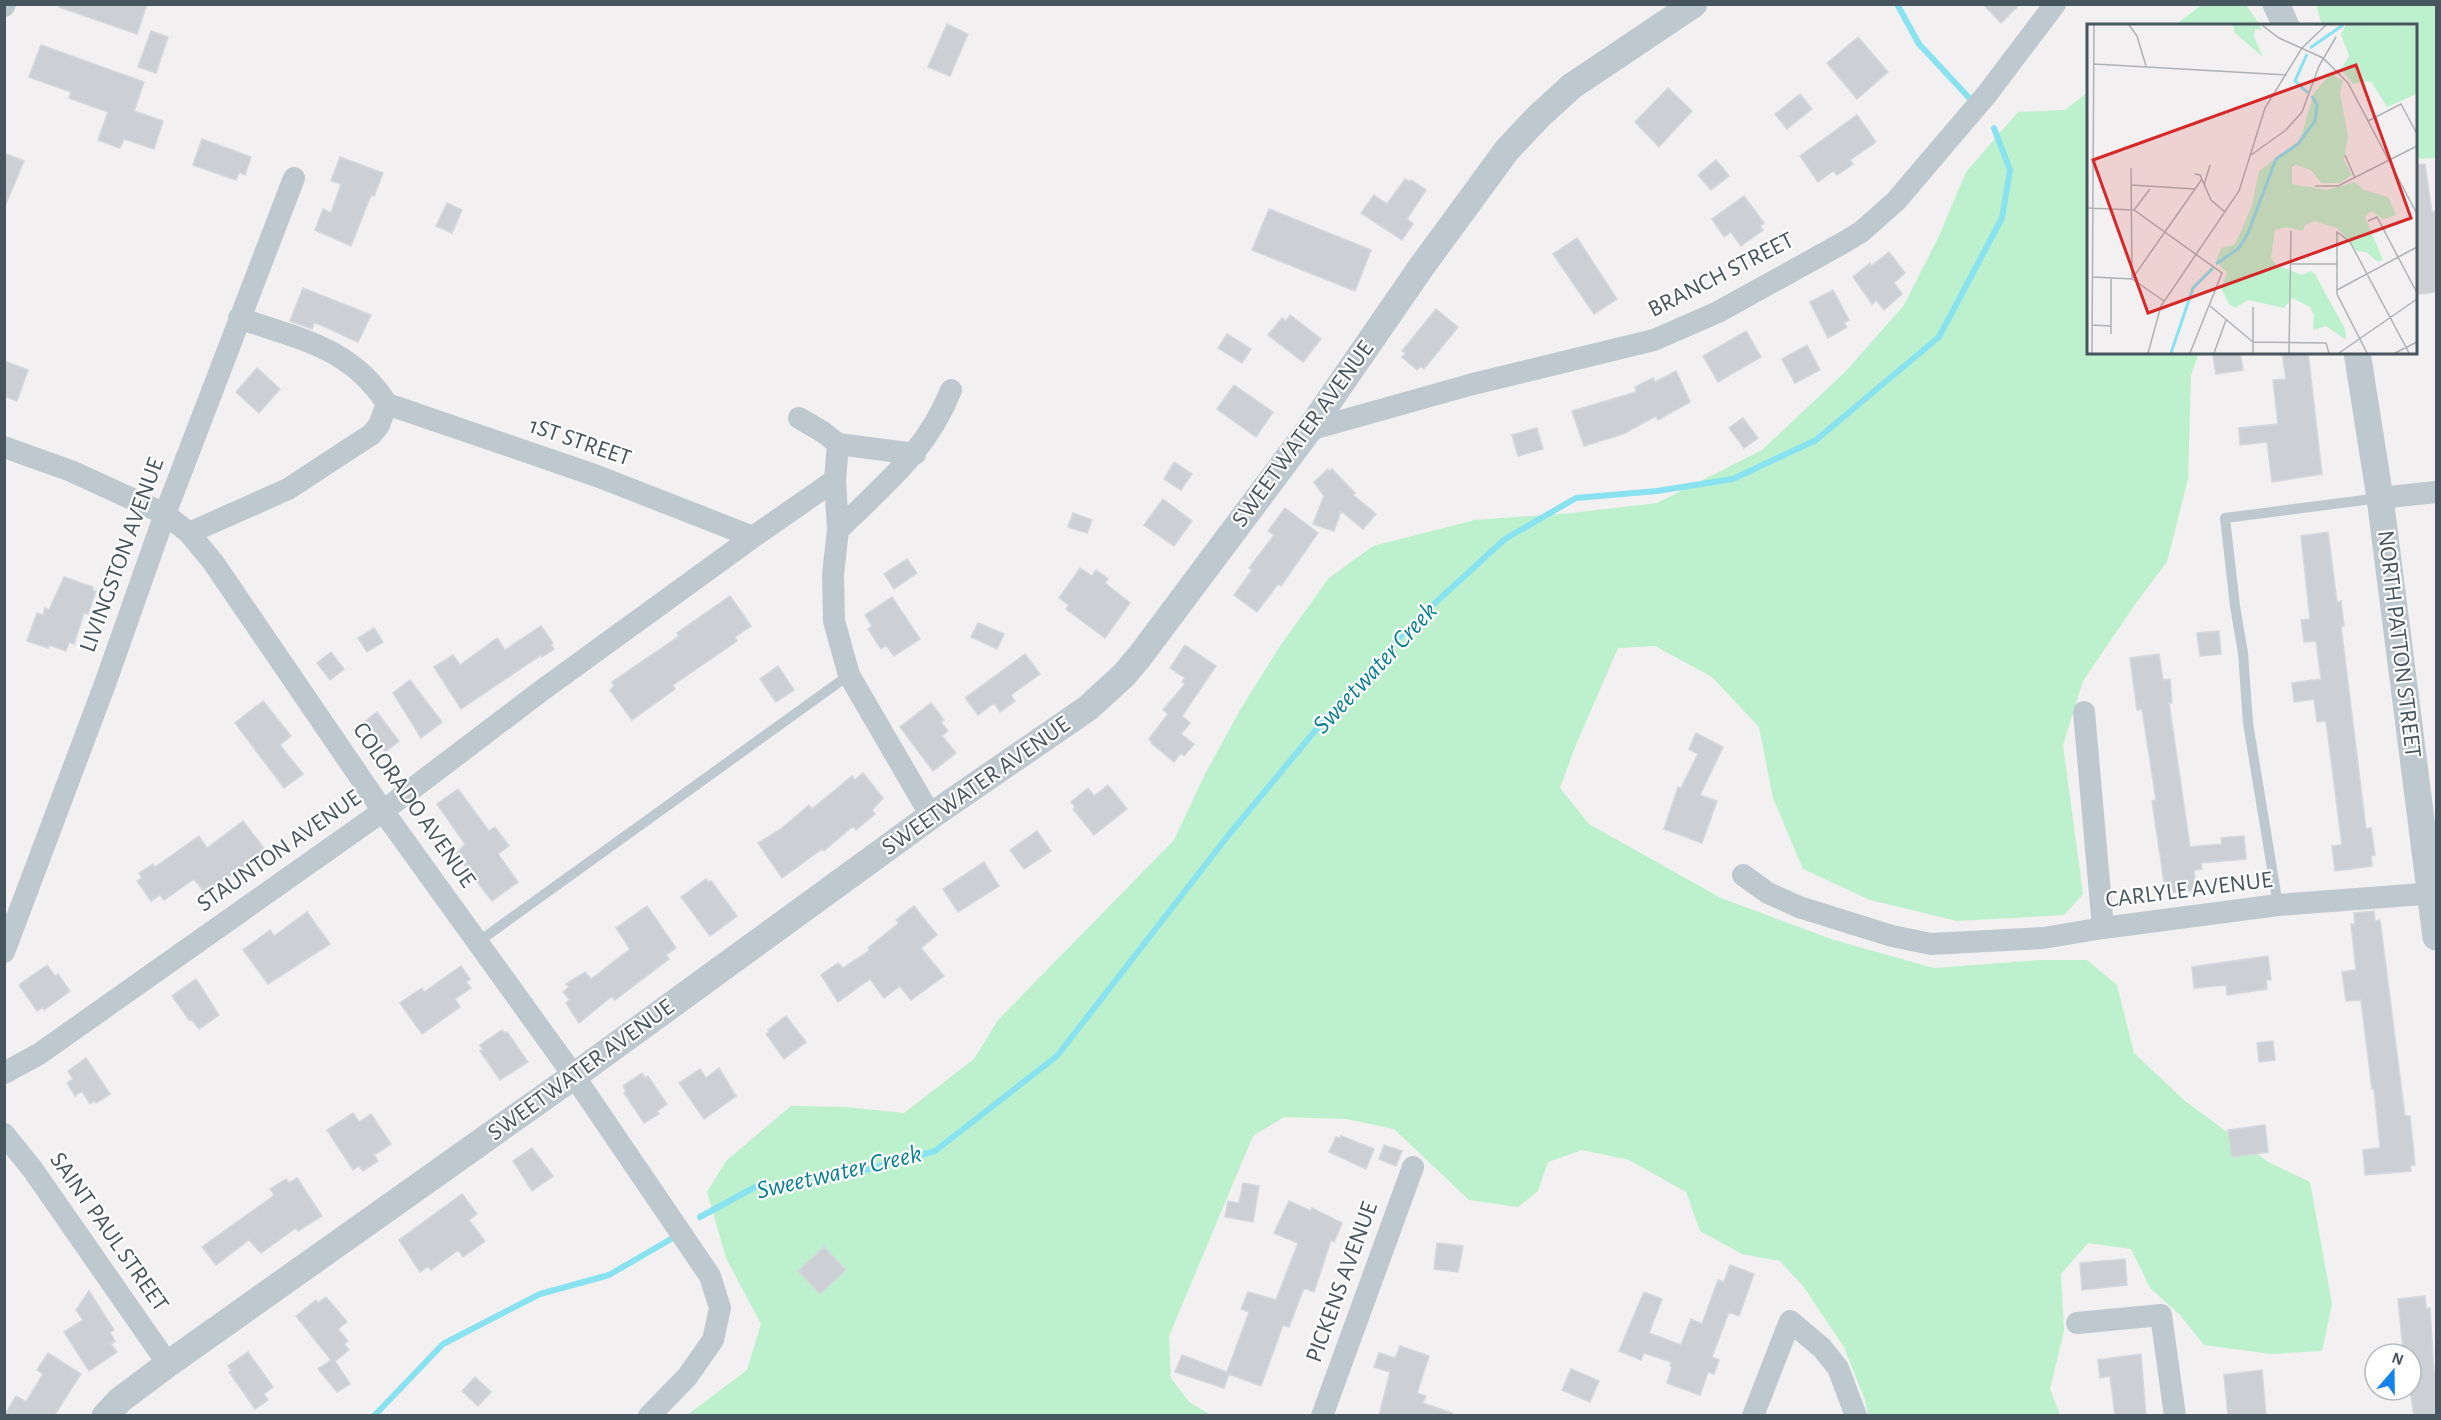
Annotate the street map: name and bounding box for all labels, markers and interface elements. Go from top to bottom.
inset map [2087,24,2417,354]
street label: BRANCH STREET [1644,228,1798,322]
street label: SWEETWATER AVENUE [1228,336,1379,531]
street label: 1ST STREET [526,413,634,471]
street label: LIVINGSTON AVENUE [76,454,169,655]
street label: NORTH PATTON STREET [2373,529,2425,759]
water label: Sweetwater Creek [1308,597,1442,739]
street label: SWEETWATER AVENUE [878,712,1075,860]
street label: COLORADO AVENUE [348,718,480,892]
street label: STAUNTON AVENUE [193,785,366,916]
street label: CARLYLE AVENUE [2104,868,2274,912]
street label: SWEETWATER AVENUE [484,994,679,1145]
water label: Sweetwater Creek [754,1140,924,1204]
street label: SAINT PAUL STREET [45,1148,173,1316]
street label: PICKENS AVENUE [1302,1198,1382,1365]
north arrow [2363,1342,2423,1402]
text: N [2390,1349,2406,1368]

